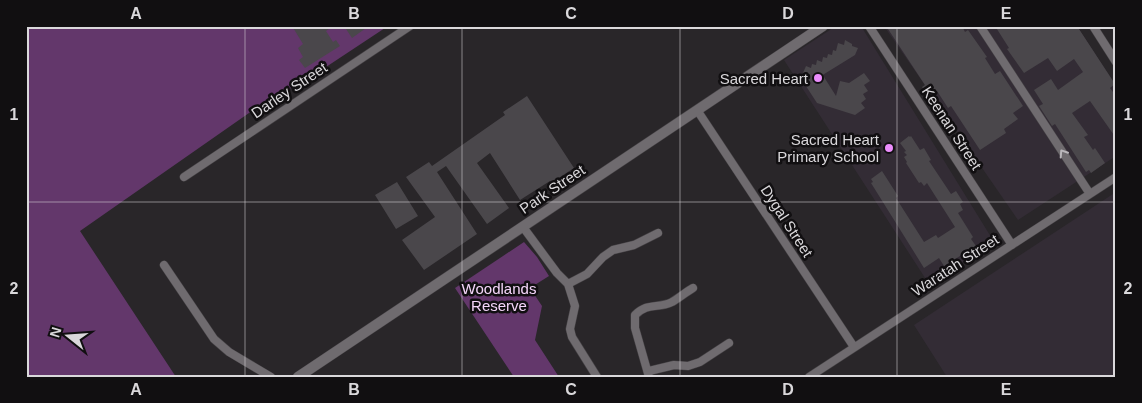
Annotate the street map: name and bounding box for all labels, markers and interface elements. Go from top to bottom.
text: A [130,5,142,22]
text: B [348,5,360,22]
text: C [565,5,577,22]
text: D [782,5,794,22]
text: E [1001,5,1012,22]
street label: Darley Street [248,58,331,122]
place label: Sacred Heart [720,70,809,87]
marker: Sacred Heart [812,72,824,84]
street label: Keenan Street [919,83,986,174]
text: 1 [10,106,19,123]
text: 1 [1124,106,1133,123]
place label: Sacred Heart Primary School [777,131,880,165]
marker: Sacred Heart Primary School [883,142,895,154]
one-way arrow [1060,149,1070,158]
street label: Park Street [516,161,589,217]
street label: Dygal Street [757,182,817,261]
street label: Waratah Street [908,230,1002,299]
text: 2 [10,280,19,297]
park label: Woodlands Reserve [462,280,536,314]
text: 2 [1124,280,1133,297]
north arrow [42,310,92,360]
text: N [46,325,65,339]
text: A [130,381,142,398]
text: B [348,381,360,398]
text: C [565,381,577,398]
text: D [782,381,794,398]
text: E [1001,381,1012,398]

